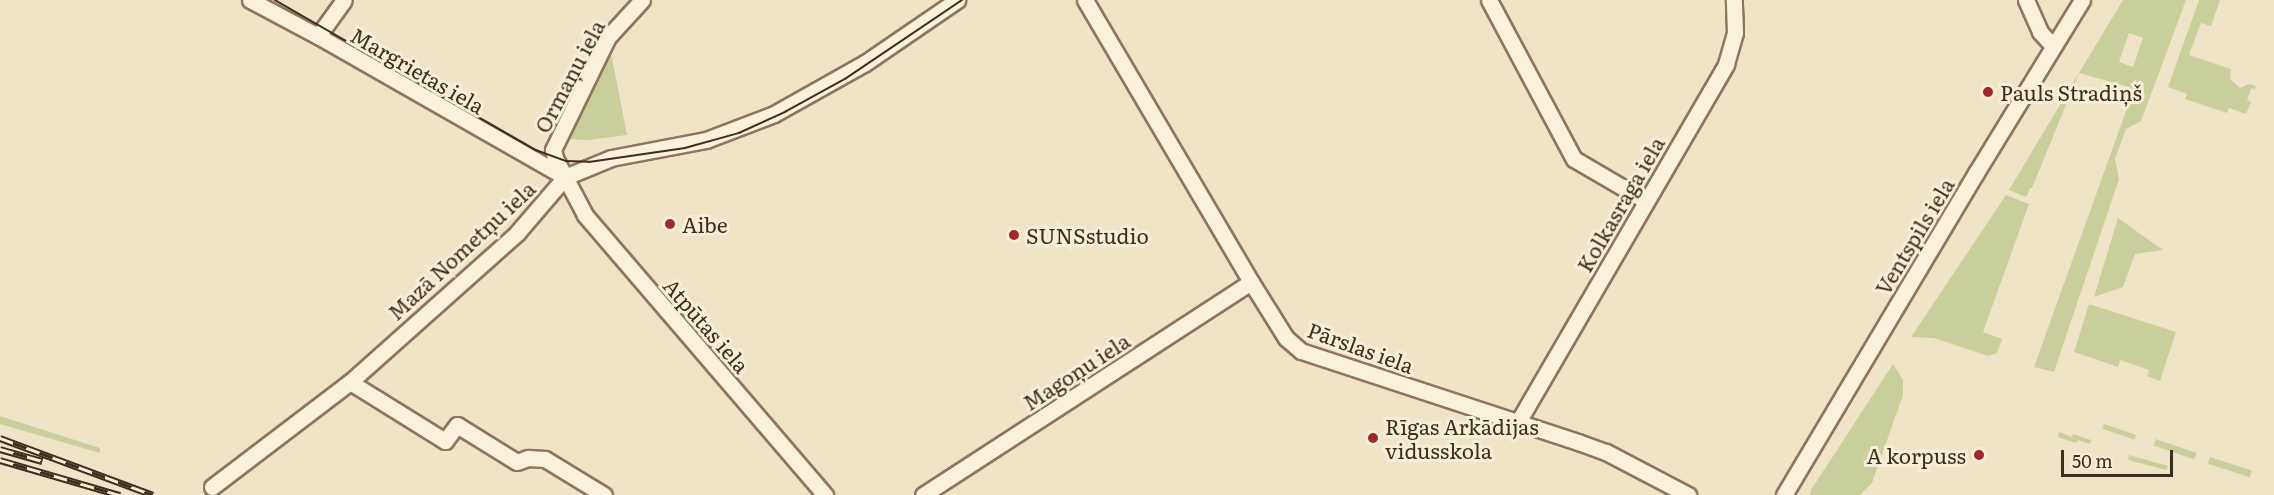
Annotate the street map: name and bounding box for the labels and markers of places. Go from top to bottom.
place label: Pauls Stradiņš [2000,79,2142,105]
marker: Pauls Stradiņš [1981,85,1995,99]
place label: Aibe [682,211,728,237]
marker: Aibe [663,217,677,231]
place label: SUNSstudio [1026,222,1149,248]
marker: SUNSstudio [1007,228,1021,242]
place label: Rīgas Arkādijas vidusskola [1385,413,1539,463]
marker: Rīgas Arkādijas vidusskola [1366,431,1380,445]
place label: A korpuss [1867,442,1966,468]
marker: A korpuss [1970,446,1988,464]

